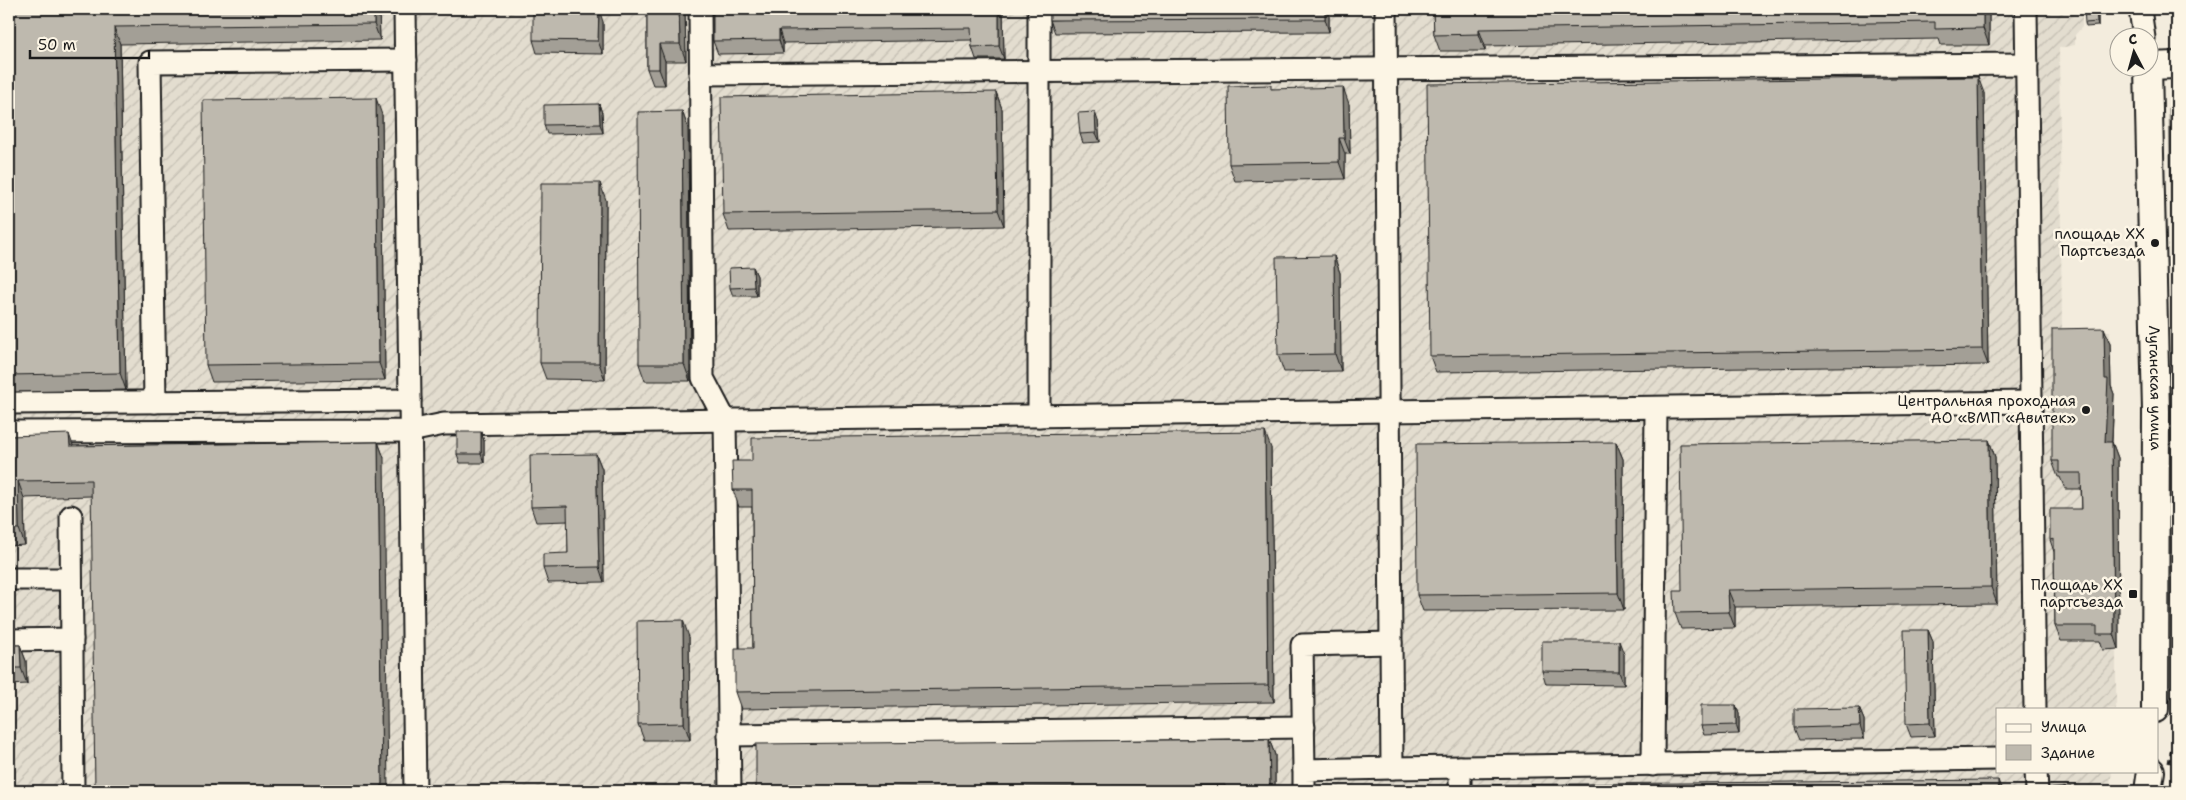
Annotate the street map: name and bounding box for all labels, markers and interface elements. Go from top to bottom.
scale bar [30,28,149,60]
north arrow [2108,28,2158,78]
text: С [2127,30,2138,48]
text: 50 m [38,35,76,55]
place label: площадь XX Партсъезда [2054,224,2146,261]
marker: площадь XX Партсъезда [2149,237,2161,249]
street label: Луганская улица [2144,325,2166,451]
place label: Центральная проходная АО «ВМП «Авитек» [1897,391,2076,428]
marker: Центральная проходная АО «ВМП «Авитек» [2080,404,2092,416]
place label: Площадь ХХ партсъезда [2031,575,2124,612]
marker: Площадь ХХ партсъезда [2127,588,2139,600]
legend [1996,708,2158,772]
text: Улица [2041,717,2087,737]
text: Здание [2041,743,2095,763]

